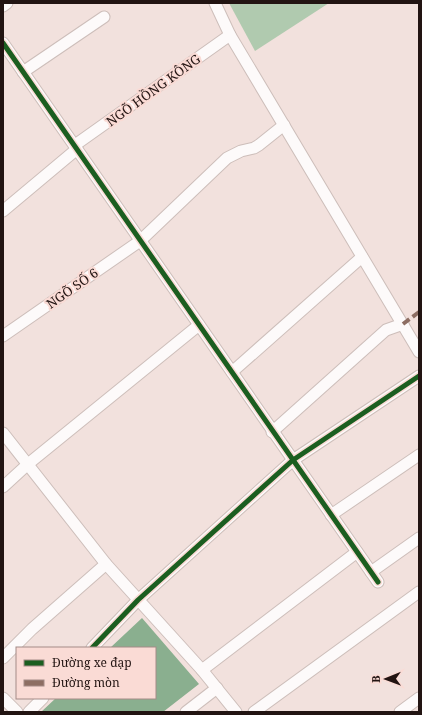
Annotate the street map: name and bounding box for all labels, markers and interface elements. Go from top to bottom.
street label: NGÕ HỒNG KÔNG [102,49,204,130]
street label: NGÕ SỐ 6 [42,264,102,312]
legend [16,647,156,699]
text: Đường xe đạp [52,654,132,671]
north arrow [366,659,406,699]
text: Đường mòn [52,674,120,691]
text: B [368,675,383,683]

